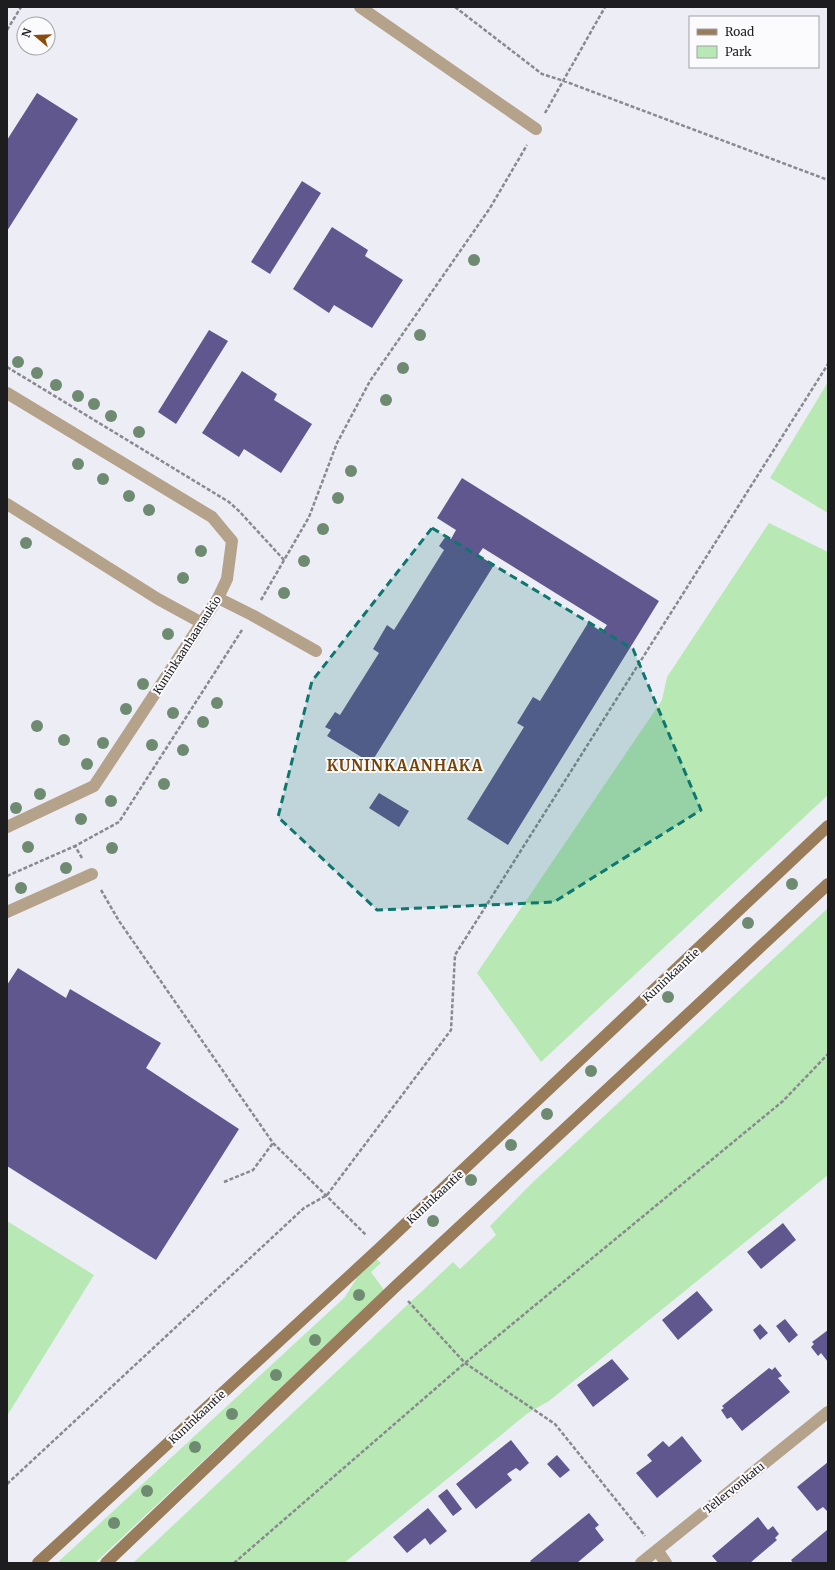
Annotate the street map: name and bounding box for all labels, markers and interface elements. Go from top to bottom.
north arrow [16,16,56,56]
legend [689,16,819,68]
text: Road [725,24,754,39]
text: N [19,26,35,39]
text: Park [725,44,752,59]
street label: Kuninkaanhaanaukio [150,593,224,697]
district label: KUNINKAANHAKA [327,756,483,775]
street label: Kuninkaantie [640,945,702,1005]
street label: Kuninkaantie [404,1167,466,1227]
street label: Kuninkaantie [166,1387,228,1447]
street label: Tellervonkatu [701,1459,767,1517]

